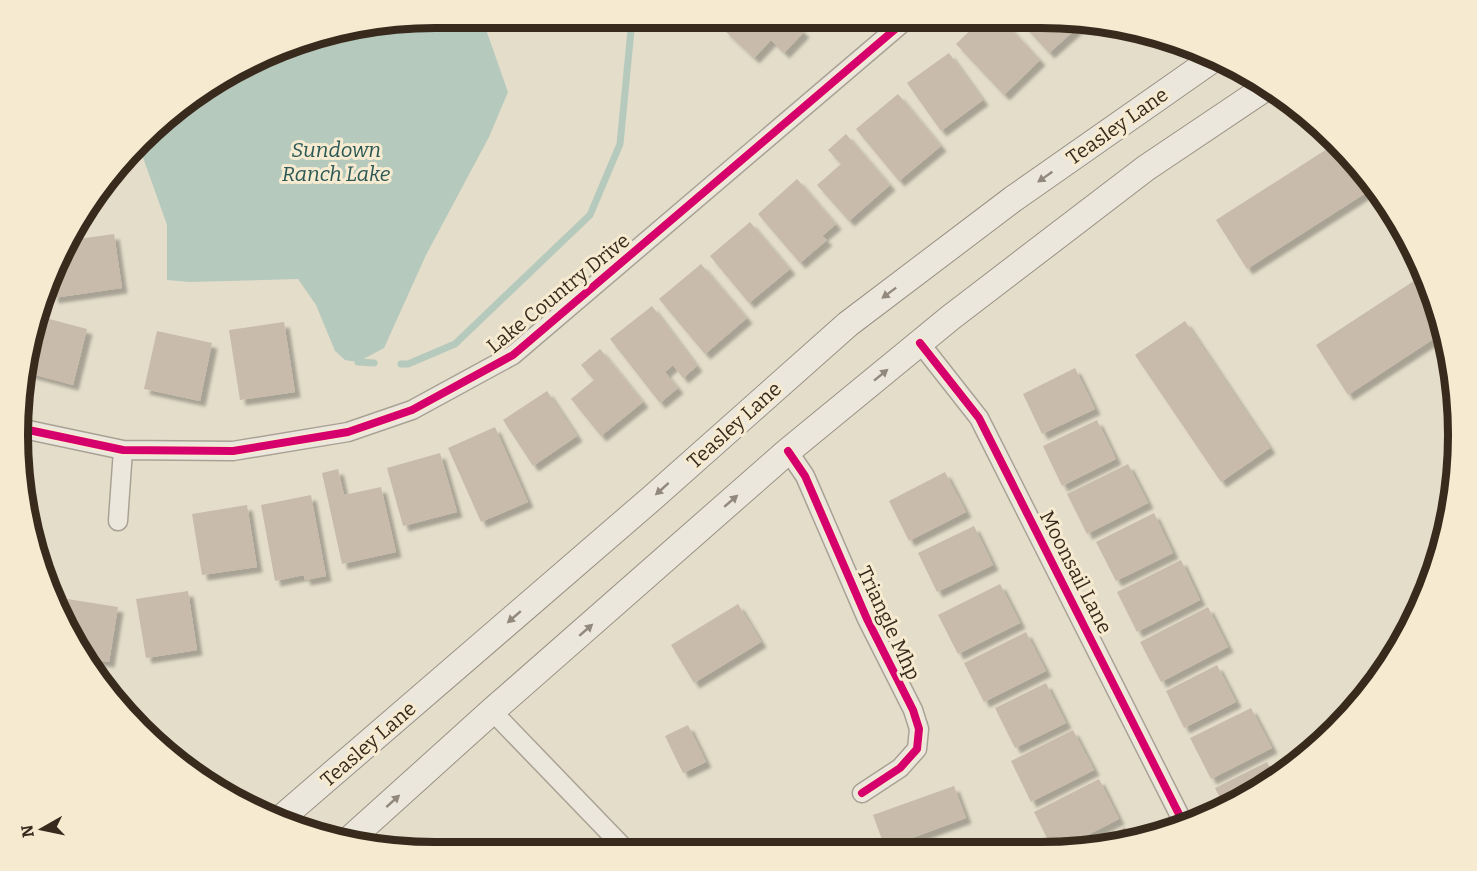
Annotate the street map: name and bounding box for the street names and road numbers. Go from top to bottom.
street label: Teasley Lane [1062,82,1172,170]
street label: Lake Country Drive [482,228,634,358]
street label: Teasley Lane [682,376,786,474]
street label: Moonsail Lane [1035,507,1117,637]
street label: Triangle Mhp [852,562,926,684]
street label: Teasley Lane [315,696,421,792]

